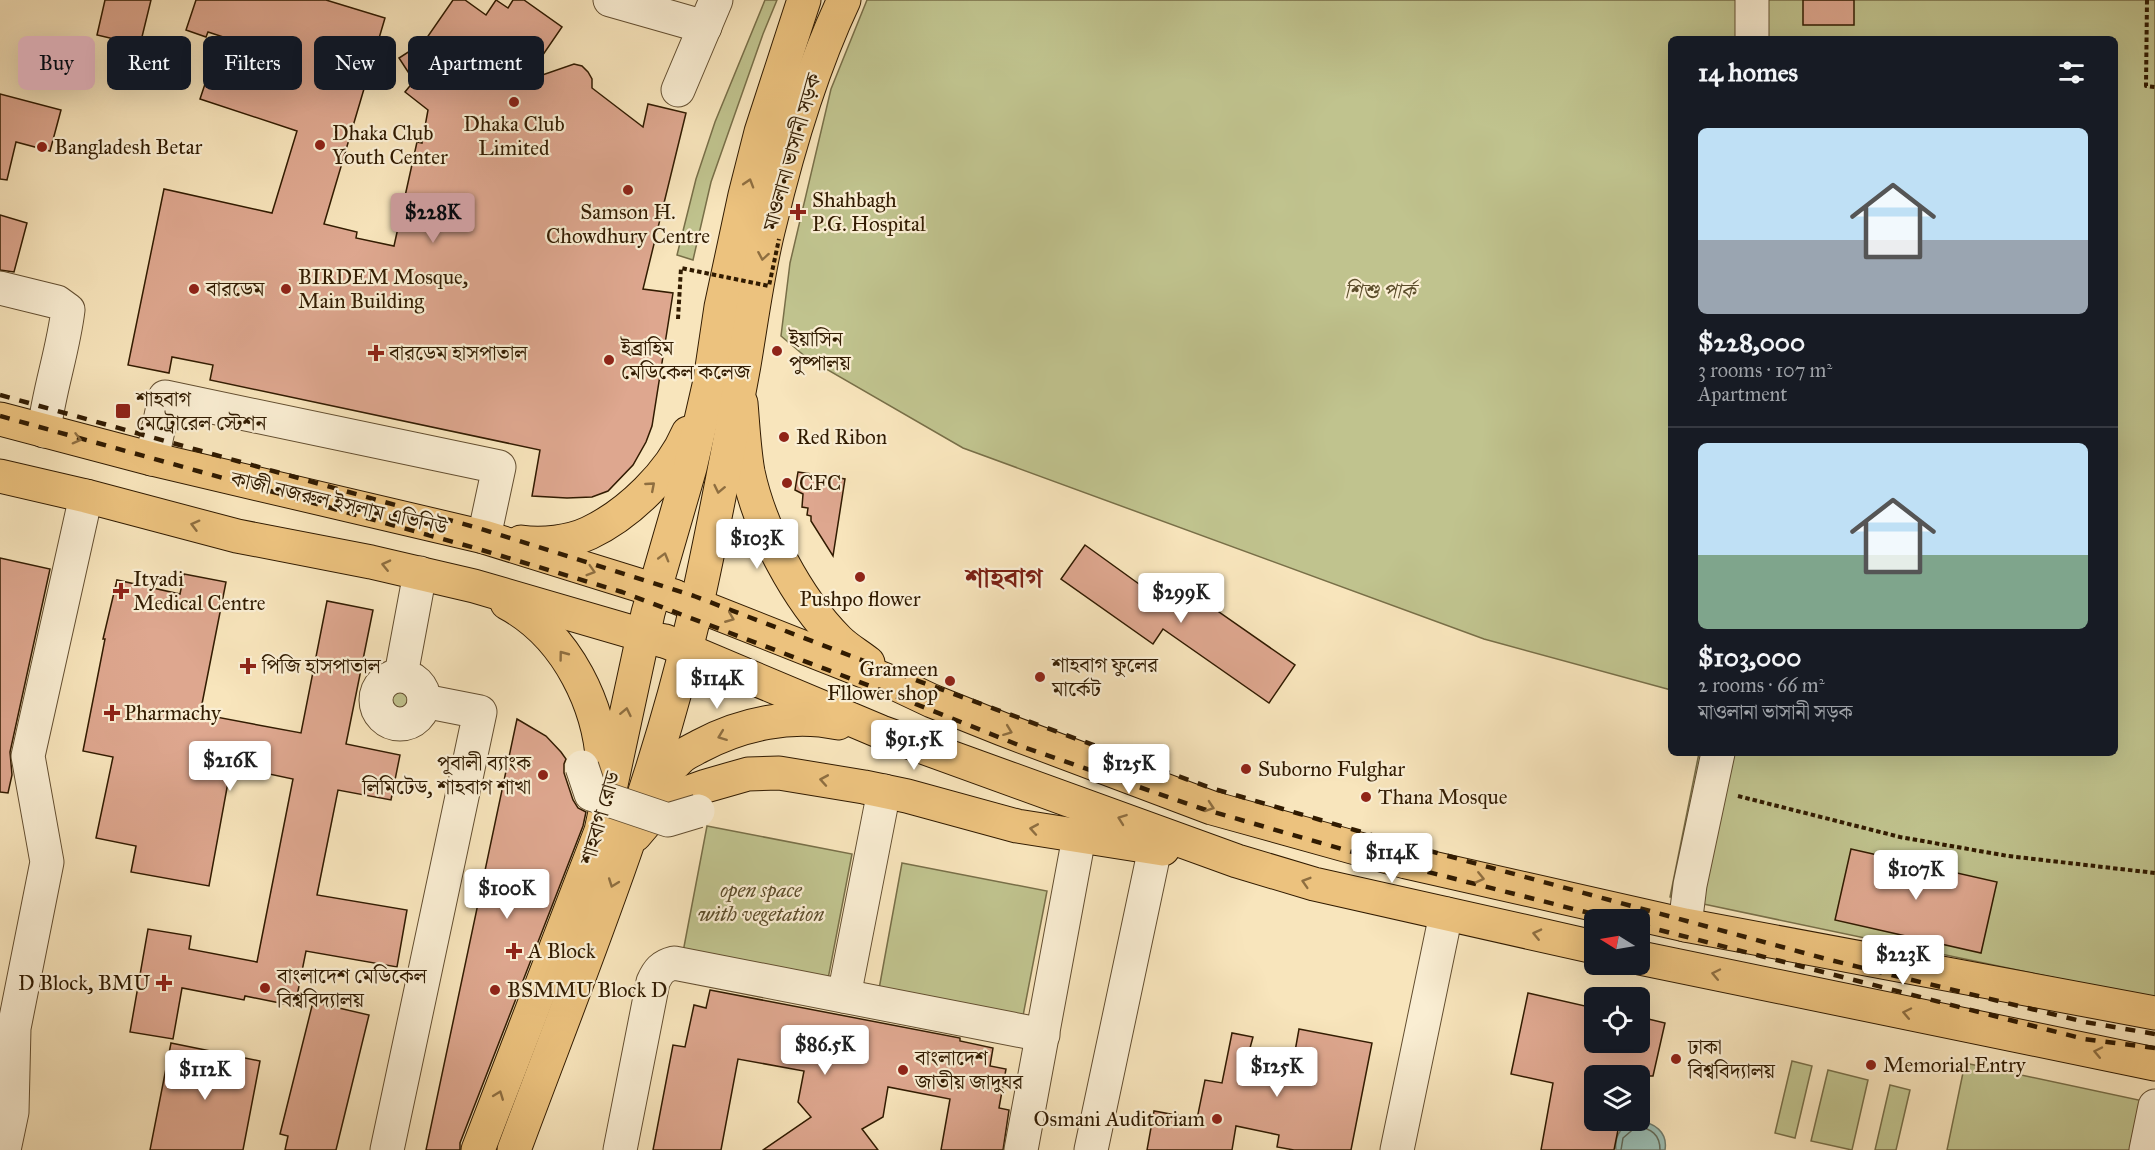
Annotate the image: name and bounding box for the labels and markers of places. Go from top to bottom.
marker: Dhaka Club Limited [507,95,521,109]
place label: Dhaka Club Limited [463,111,565,161]
place label: Dhaka Club Youth Center [332,120,448,170]
place label: Bangladesh Betar [54,134,203,160]
marker: Dhaka Club Youth Center [313,138,327,152]
marker: Bangladesh Betar [35,140,49,154]
marker: Samson H. Chowdhury Centre [621,183,635,197]
place label: Shahbagh P.G. Hospital [812,187,926,237]
pin: $228K [391,193,475,244]
place label: Samson H. Chowdhury Centre [546,199,710,249]
marker: Shahbagh P.G. Hospital [789,203,807,221]
place label: BIRDEM Mosque, Main Building [298,264,468,314]
place label: বারডেম [205,276,266,302]
marker: বারডেম [187,282,201,296]
marker: BIRDEM Mosque, Main Building [279,282,293,296]
place label: ইয়াসিন পুষ্পালয় [788,326,851,376]
place label: ইব্রাহিম মেডিকেল কলেজ [620,335,752,385]
place label: বারডেম হাসপাতাল [388,340,528,366]
marker: বারডেম হাসপাতাল [367,344,385,362]
marker: ইয়াসিন পুষ্পালয় [770,344,784,358]
marker: ইব্রাহিম মেডিকেল কলেজ [602,353,616,367]
place label: শাহবাগ মেট্রোরেল স্টেশন [135,386,267,436]
marker: শাহবাগ মেট্রোরেল স্টেশন [114,402,132,420]
place label: Red Ribon [796,424,887,450]
marker: Red Ribon [777,430,791,444]
place label: CFC [799,470,841,496]
marker: CFC [780,476,794,490]
pin: $103K [715,519,799,570]
place label: Ityadi Medical Centre [133,566,266,616]
marker: Pushpo flower [853,570,867,584]
pin: $299K [1139,573,1223,624]
marker: Ityadi Medical Centre [114,584,128,598]
place label: Pushpo flower [799,586,921,612]
place label: শাহবাগ ফুলের মার্কেট [1051,652,1159,702]
place label: পিজি হাসপাতাল [261,653,382,679]
place label: Grameen Fllower shop [827,656,938,706]
marker: পিজি হাসপাতাল [239,657,257,675]
pin: $114K [675,659,759,710]
marker: শাহবাগ ফুলের মার্কেট [1033,670,1047,684]
marker: Grameen Fllower shop [943,674,957,688]
place label: Pharmachy [124,700,222,726]
marker: Pharmachy [105,706,119,720]
pin: $91.5K [865,720,963,771]
pin: $216K [188,741,272,792]
pin: $125K [1087,744,1171,795]
place label: পূবালী ব্যাংক লিমিটেড, শাহবাগ শাখা [361,750,532,800]
place label: Suborno Fulghar [1258,756,1405,782]
marker: Suborno Fulghar [1239,762,1253,776]
marker: পূবালী ব্যাংক লিমিটেড, শাহবাগ শাখা [536,768,550,782]
place label: Thana Mosque [1378,784,1508,810]
marker: Thana Mosque [1359,790,1373,804]
pin: $114K [1350,833,1434,884]
pin: $107K [1874,850,1958,901]
pin: $100K [465,869,549,920]
pin: $223K [1861,935,1945,986]
place label: A Block [527,938,596,964]
marker: A Block [505,942,523,960]
place label: বাংলাদেশ মেডিকেল বিশ্ববিদ্যালয় [276,963,428,1013]
place label: D Block, BMU [18,970,150,996]
marker: D Block, BMU [155,974,173,992]
place label: BSMMU Block D [507,977,667,1003]
marker: বাংলাদেশ মেডিকেল বিশ্ববিদ্যালয় [258,981,272,995]
marker: BSMMU Block D [488,983,502,997]
pin: $86.5K [776,1025,874,1076]
place label: ঢাকা বিশ্ববিদ্যালয় [1687,1034,1776,1084]
place label: বাংলাদেশ জাতীয় জাদুঘর [914,1045,1024,1095]
pin: $125K [1235,1047,1319,1098]
pin: $112K [163,1050,247,1101]
marker: ঢাকা বিশ্ববিদ্যালয় [1669,1052,1683,1066]
place label: Memorial Entry [1883,1052,2027,1078]
marker: Memorial Entry [1864,1058,1878,1072]
marker: বাংলাদেশ জাতীয় জাদুঘর [896,1063,910,1077]
place label: Osmani Auditoriam [1034,1106,1205,1132]
marker: Osmani Auditoriam [1210,1112,1224,1126]

